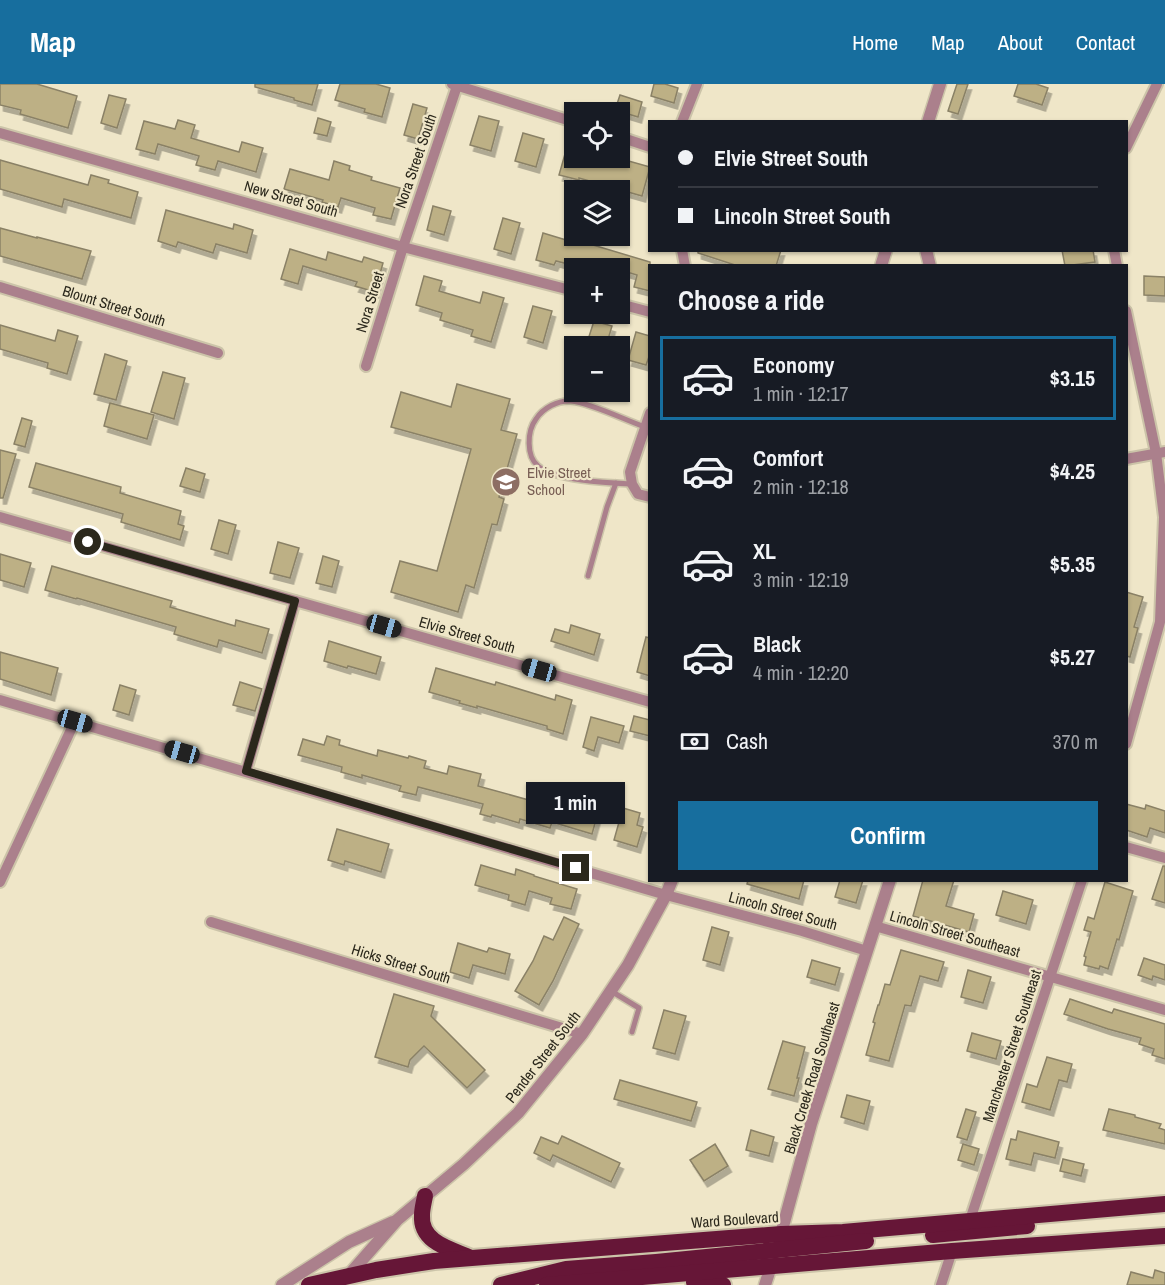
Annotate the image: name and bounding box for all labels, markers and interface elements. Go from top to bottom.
text: Map [30,23,76,61]
text: Home [852,28,898,57]
text: Map [931,28,965,57]
text: About [998,28,1043,57]
text: Contact [1076,28,1135,57]
map controls [564,102,630,402]
button: locate [564,102,630,168]
street label: Nora Street South [390,111,441,211]
text: Elvie Street South [714,143,868,173]
street label: New Street South [242,175,340,222]
button: layers [564,180,630,246]
text: Lincoln Street South [714,201,890,231]
button: + [564,258,630,324]
street label: Nora Street [350,268,389,335]
street label: Blount Street South [60,280,168,331]
text: Choose a ride [678,282,824,318]
button: − [564,336,630,402]
text: Economy [753,350,834,380]
icon: car [681,351,735,405]
text: $3.15 [1050,363,1095,393]
text: 1 min · 12:17 [753,380,849,407]
text: Comfort [753,443,823,473]
icon: car [681,444,735,498]
text: $4.25 [1050,456,1095,486]
place label: Elvie Street School [527,462,591,500]
school or university icon: Elvie Street School [490,466,522,498]
text: 2 min · 12:18 [753,473,849,500]
route start [74,528,101,555]
text: XL [753,536,776,566]
icon: car [681,537,735,591]
text: $5.35 [1050,549,1095,579]
text: 3 min · 12:19 [753,566,849,593]
street label: Elvie Street South [417,611,518,658]
car [364,612,404,640]
text: Black [753,629,801,659]
icon: car [681,630,735,684]
text: $5.27 [1050,642,1095,672]
car [519,656,559,684]
text: 4 min · 12:20 [753,659,849,686]
car [55,707,95,735]
icon: cash [678,725,711,758]
text: Cash [726,726,768,756]
text: 370 m [1052,728,1098,755]
car [162,738,202,766]
callout: 1 min [526,781,626,823]
text: 1 min [554,789,597,816]
button: Confirm [678,801,1098,870]
route end [562,854,589,881]
street label: Lincoln Street South [727,886,840,935]
street label: Lincoln Street Southeast [887,905,1023,962]
street label: Hicks Street South [349,938,453,989]
street label: Manchester Street Southeast [977,966,1046,1125]
street label: Black Creek Road Southeast [778,999,845,1156]
street label: Pender Street South [500,1006,585,1107]
street label: Ward Boulevard [690,1206,779,1233]

